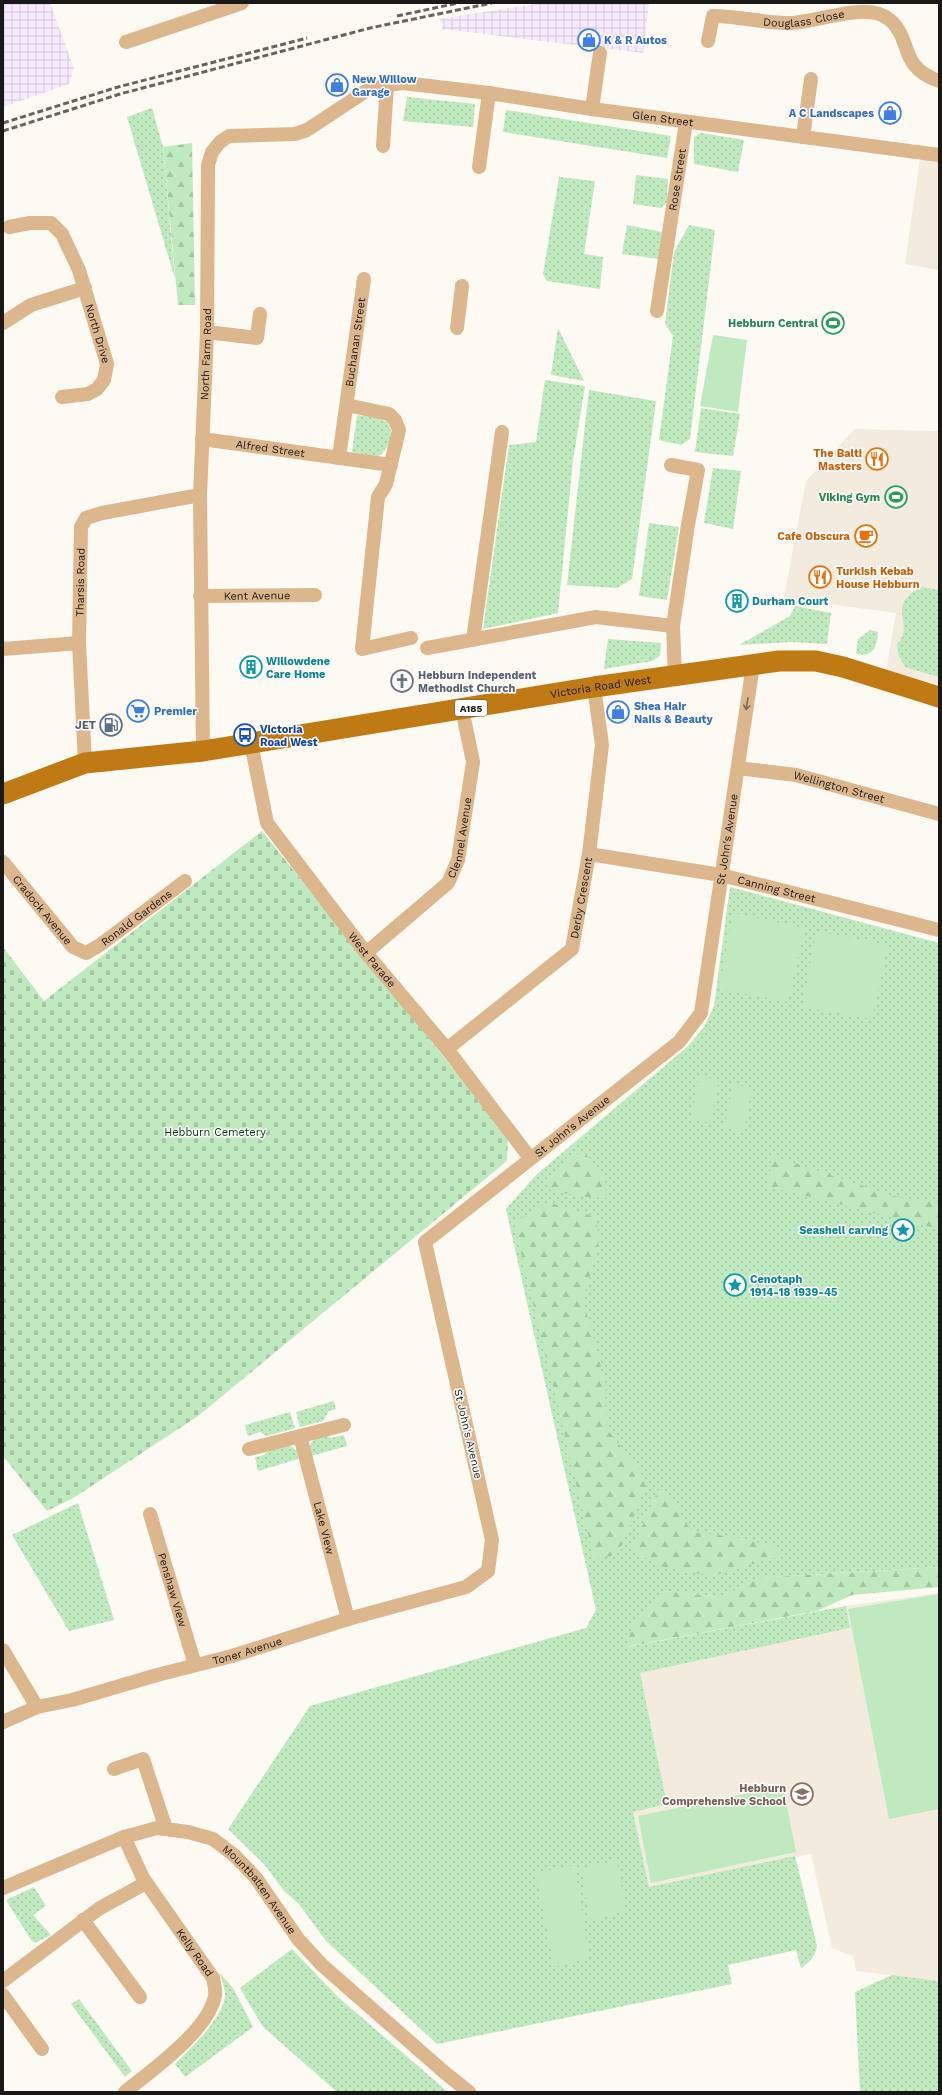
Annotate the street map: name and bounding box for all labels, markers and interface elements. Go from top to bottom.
street label: Douglass Close [763,7,845,30]
shop icon: K & R Autos [576,27,602,53]
place label: K & R Autos [604,34,667,47]
shop icon: New Willow Garage [324,72,350,98]
place label: New Willow Garage [352,73,417,99]
shop icon: A C Landscapes [877,100,903,126]
place label: A C Landscapes [789,107,874,120]
street label: Glen Street [632,108,694,129]
street label: Rose Street [666,147,688,212]
street label: Buchanan Street [342,296,368,388]
street label: North Drive [83,302,113,365]
street label: North Farm Road [198,308,214,400]
sports icon: Hebburn Central [820,310,846,336]
place label: Hebburn Central [728,317,818,330]
street label: Alfred Street [235,437,306,460]
restaurant icon: The Balti Masters [864,446,890,472]
place label: The Balti Masters [813,447,862,473]
sports icon: Viking Gym [883,484,909,510]
place label: Viking Gym [819,491,880,504]
cafe icon: Cafe Obscura [853,523,879,549]
place label: Cafe Obscura [777,530,851,543]
street label: Tharsis Road [73,548,87,617]
restaurant icon: Turkish Kebab House Hebburn [807,564,833,590]
place label: Turkish Kebab House Hebburn [836,565,920,591]
building icon: Durham Court [724,588,750,614]
street label: Kent Avenue [224,589,290,602]
place label: Durham Court [752,595,829,608]
building icon: Willowdene Care Home [238,654,264,680]
place label: Willowdene Care Home [266,655,330,681]
church icon: Hebburn Independent Methodist Church [389,668,415,694]
place label: Hebburn Independent Methodist Church [418,669,536,695]
street label: Victoria Road West [549,673,652,701]
one-way arrow [743,697,751,710]
supermarket icon: Premier [125,698,151,724]
shop icon: Shea Hair Nails & Beauty [605,699,631,725]
road number: A185 [455,700,487,716]
place label: Shea Hair Nails & Beauty [634,700,713,726]
place label: Premier [154,705,197,718]
fuel station icon: JET [98,712,124,738]
place label: JET [75,719,96,732]
bus stop icon: Victoria Road West [232,722,258,748]
place label: Victoria Road West [260,723,318,749]
street label: Wellington Street [792,768,886,805]
street label: St John's Avenue [714,793,740,886]
street label: Clennel Avenue [444,796,474,880]
street label: Derby Crescent [567,856,595,940]
street label: Cradock Avenue [10,872,75,947]
street label: Canning Street [736,873,817,905]
street label: Ronald Gardens [98,887,174,948]
street label: West Parade [346,929,399,990]
street label: St John's Avenue [532,1093,612,1160]
park label: Hebburn Cemetery [164,1126,266,1139]
place icon: Seashell carving [890,1217,916,1243]
place label: Seashell carving [799,1224,889,1237]
place icon: Cenotaph 1914-18 1939-45 [722,1272,748,1298]
place label: Cenotaph 1914-18 1939-45 [750,1273,837,1299]
street label: St John's Avenue [451,1388,485,1480]
street label: Lake View [311,1500,337,1556]
street label: Penshaw View [155,1551,190,1628]
street label: Toner Avenue [211,1634,284,1667]
school or university icon: Hebburn Comprehensive School [789,1781,815,1807]
place label: Hebburn Comprehensive School [662,1782,786,1808]
street label: Mountbatten Avenue [220,1842,299,1936]
street label: Kelly Road [174,1926,216,1979]

